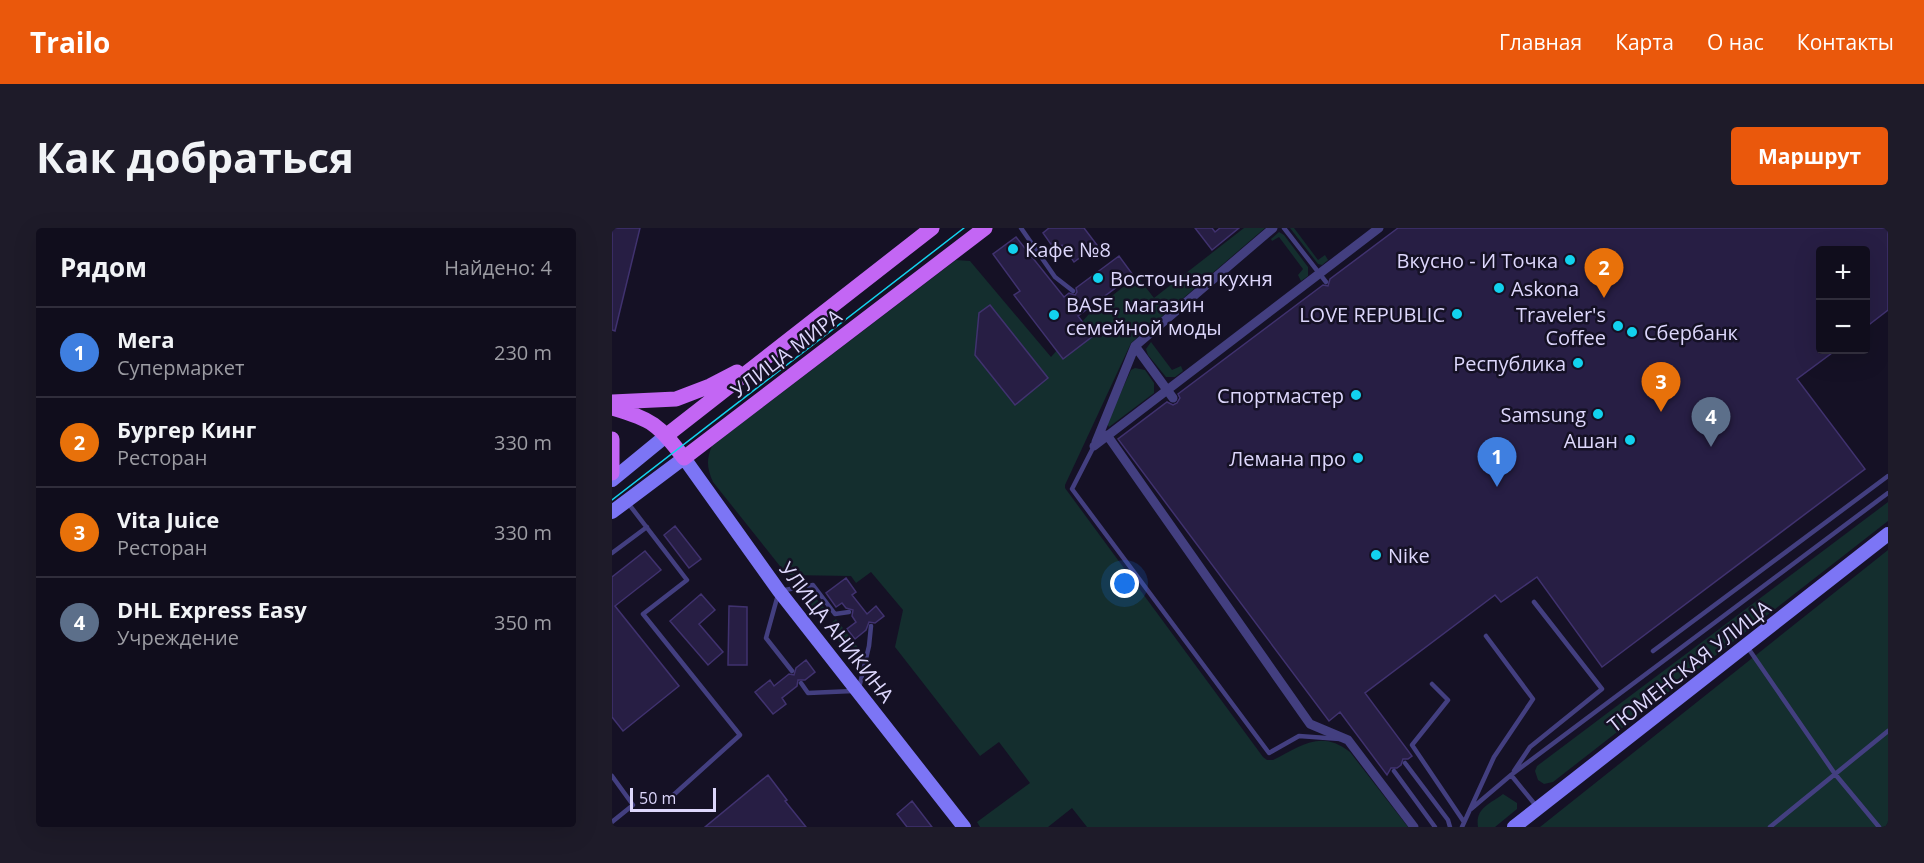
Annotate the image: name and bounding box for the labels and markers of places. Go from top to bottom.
place label: Кафе №8 [1025,236,1111,263]
marker: Кафе №8 [1006,242,1020,256]
place label: Вкусно - И Точка [1397,247,1558,274]
pin: 2 [1584,248,1624,298]
marker: Вкусно - И Точка [1563,253,1577,267]
place label: Восточная кухня [1110,265,1273,292]
marker: Восточная кухня [1091,271,1105,285]
place label: Askona [1511,275,1579,302]
marker: Askona [1492,281,1506,295]
place label: BASE, магазин семейной моды [1066,291,1222,341]
place label: LOVE REPUBLIC [1299,301,1445,328]
place label: Traveler's Coffee [1516,301,1606,351]
marker: LOVE REPUBLIC [1450,307,1464,321]
marker: BASE, магазин семейной моды [1047,308,1061,322]
marker: Traveler's Coffee [1611,319,1625,333]
place label: Сбербанк [1644,319,1739,346]
marker: Сбербанк [1625,325,1639,339]
place label: Республика [1453,350,1566,377]
marker: Республика [1571,356,1585,370]
pin: 3 [1642,362,1680,412]
place label: Спортмастер [1217,382,1344,409]
marker: Спортмастер [1349,388,1363,402]
pin: 4 [1692,398,1730,447]
place label: Samsung [1500,401,1586,428]
marker: Samsung [1591,407,1605,421]
place label: Ашан [1564,427,1618,454]
marker: Ашан [1623,433,1637,447]
pin: 1 [1478,438,1516,487]
place label: Лемана про [1229,445,1346,472]
marker: Лемана про [1351,451,1365,465]
place label: Nike [1388,542,1430,569]
marker: Nike [1369,548,1383,562]

